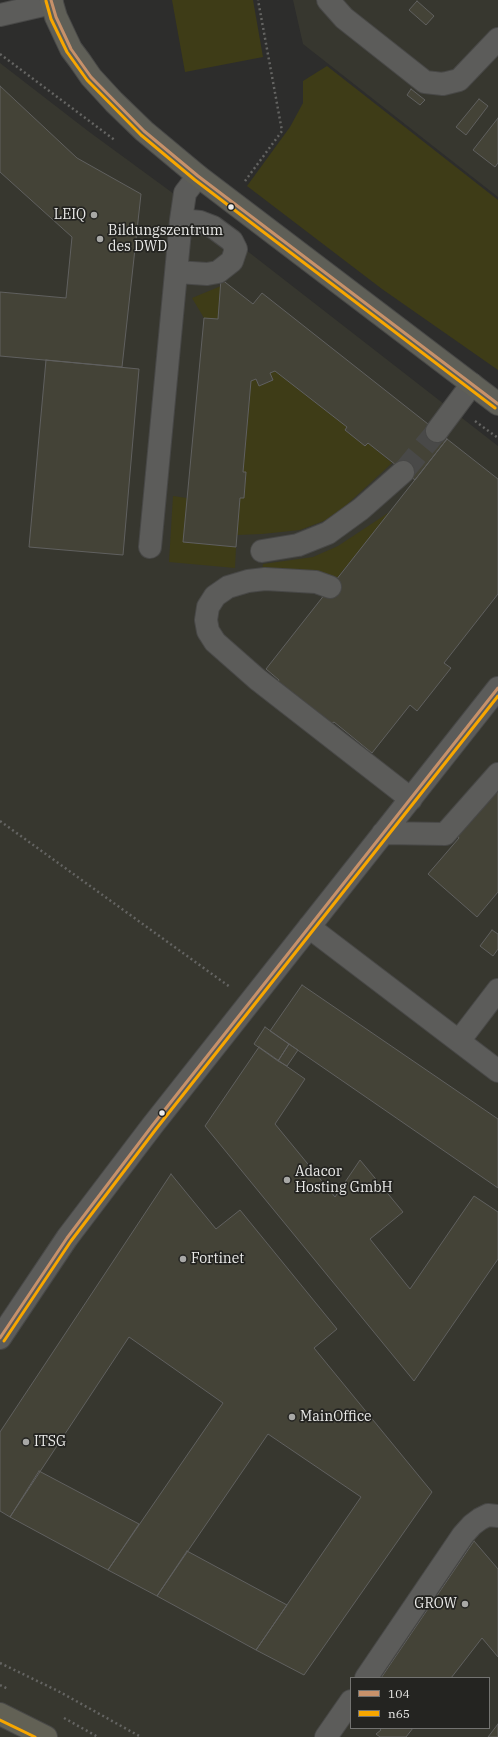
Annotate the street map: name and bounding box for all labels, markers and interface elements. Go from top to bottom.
unlabelled marker [226,202,236,212]
place label: LEIQ [54,207,86,223]
marker: LEIQ [89,210,99,220]
place label: Bildungszentrum des DWD [108,223,223,256]
marker: Bildungszentrum des DWD [95,234,105,244]
unlabelled marker [157,1108,167,1118]
place label: Adacor Hosting GmbH [295,1164,393,1196]
marker: Adacor Hosting GmbH [282,1175,292,1185]
place label: Fortinet [191,1251,244,1267]
marker: Fortinet [178,1254,188,1264]
place label: MainOffice [300,1409,371,1425]
marker: MainOffice [287,1412,297,1422]
place label: ITSG [34,1434,66,1450]
marker: ITSG [21,1437,31,1447]
place label: GROW [414,1596,457,1612]
marker: GROW [460,1599,470,1609]
legend [350,1677,490,1729]
text: 104 [388,1686,410,1701]
text: n65 [388,1706,410,1721]

